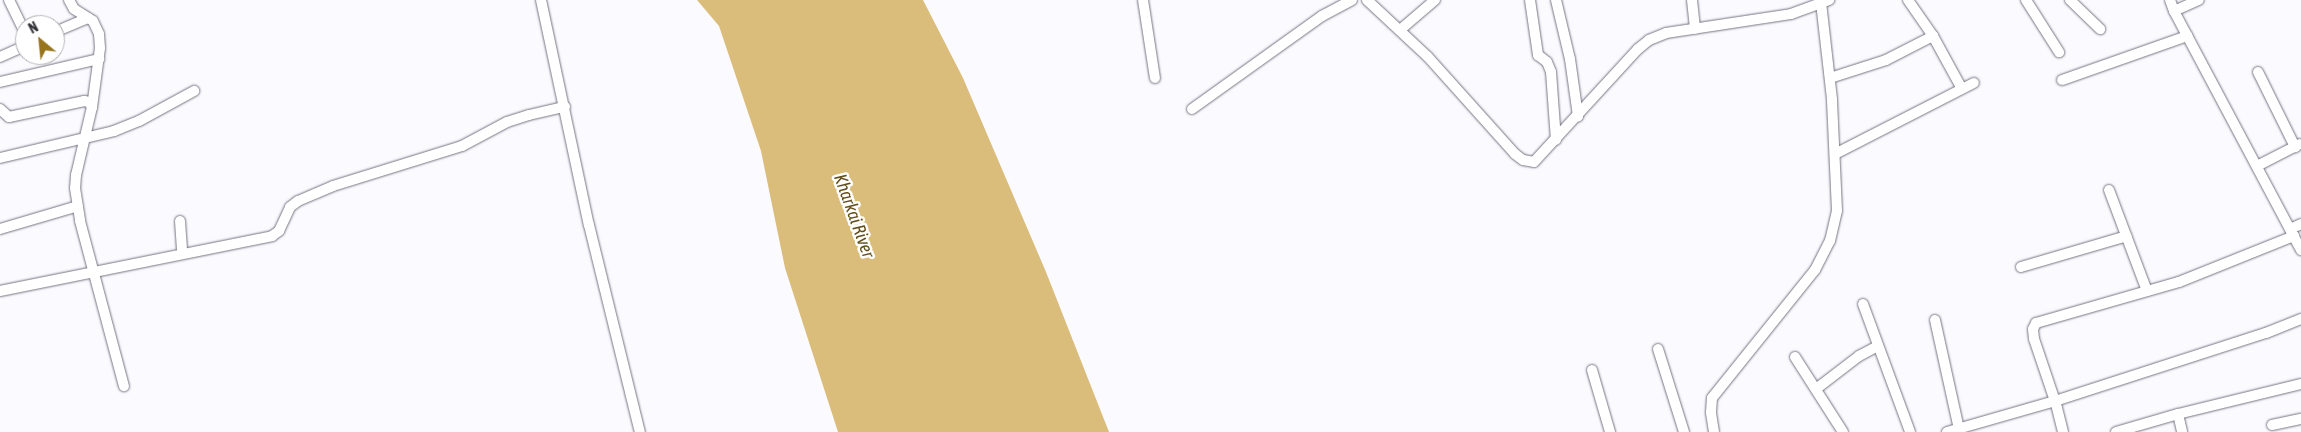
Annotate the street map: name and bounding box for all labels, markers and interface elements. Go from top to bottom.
north arrow [15,15,65,65]
text: N [26,19,41,37]
water label: Kharkai River [829,171,879,261]

